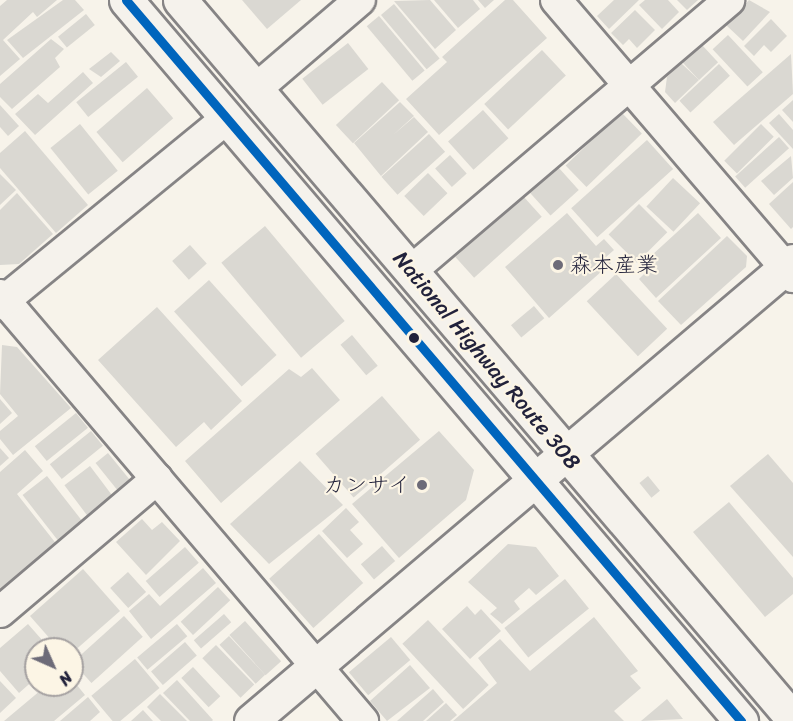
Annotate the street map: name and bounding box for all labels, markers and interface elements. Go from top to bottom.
street label: National Highway Route 308 [388,245,586,475]
place label: 森本産業 [570,252,658,278]
marker: 森本産業 [551,258,565,272]
unlabelled marker [408,332,420,344]
place label: カンサイ [322,472,410,498]
marker: カンサイ [415,478,429,492]
north arrow [24,637,84,697]
text: N [51,664,80,693]

